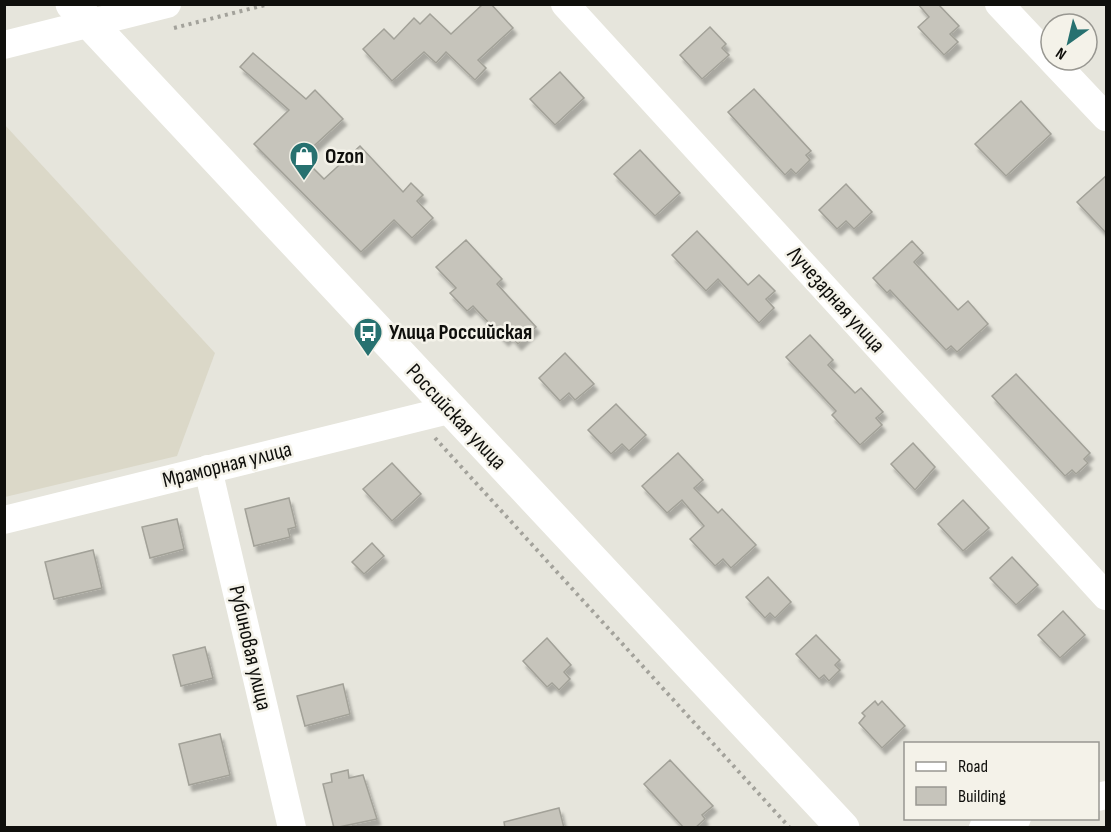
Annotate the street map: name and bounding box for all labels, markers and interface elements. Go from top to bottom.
north arrow [1039,12,1099,72]
text: N [1053,43,1070,63]
shop icon: Ozon [288,140,320,182]
place label: Ozon [325,143,364,170]
street label: Лучезарная улица [781,241,891,359]
bus stop icon: Улица Российская [352,316,384,358]
place label: Улица Российская [389,319,532,346]
street label: Российская улица [400,358,512,476]
street label: Мраморная улица [160,436,294,494]
street label: Рубиновая улица [223,583,277,713]
legend [904,742,1099,820]
text: Road [958,756,988,777]
text: Building [958,786,1006,807]

